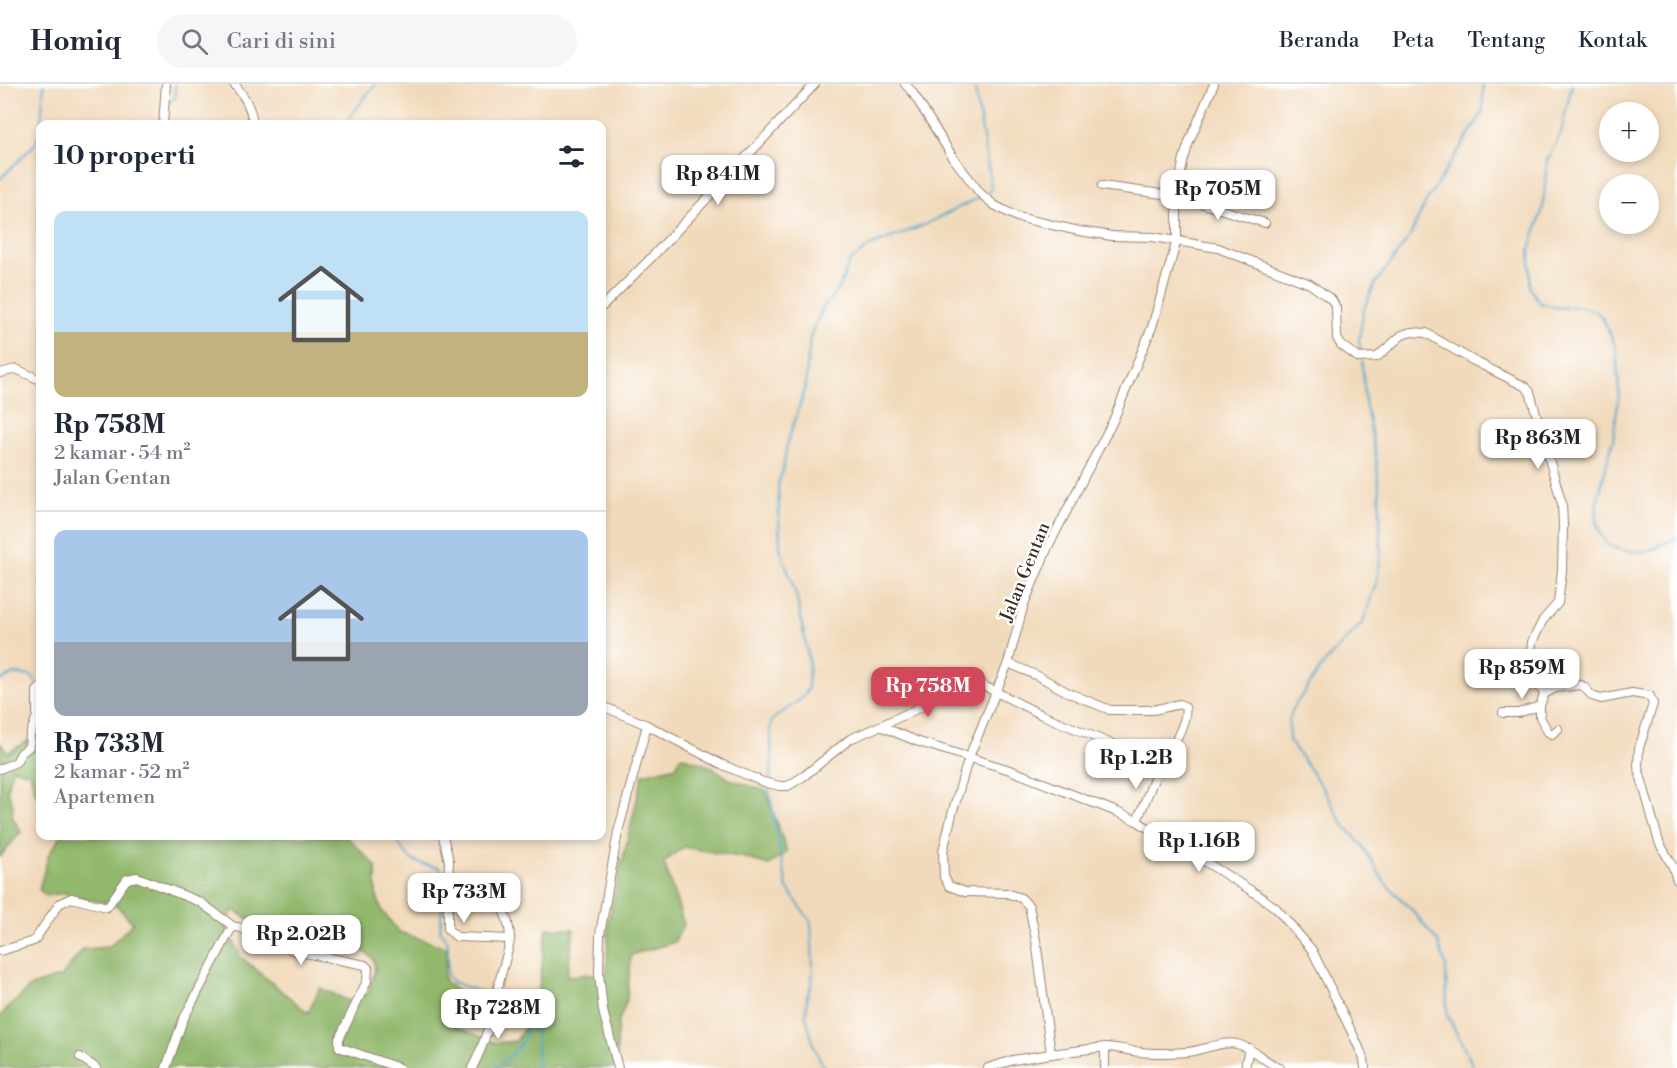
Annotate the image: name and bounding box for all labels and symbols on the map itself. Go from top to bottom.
pin: Rp 841M [663,155,773,206]
pin: Rp 705M [1163,170,1273,221]
pin: Rp 863M [1483,419,1593,470]
street label: Jalan Gentan [994,519,1055,626]
pin: Rp 859M [1467,649,1577,700]
pin: Rp 758M [873,667,983,718]
pin: Rp 1.2B [1081,739,1191,790]
pin: Rp 1.16B [1137,822,1261,873]
pin: Rp 733M [409,873,519,924]
pin: Rp 2.02B [239,915,363,966]
pin: Rp 728M [443,989,553,1040]

